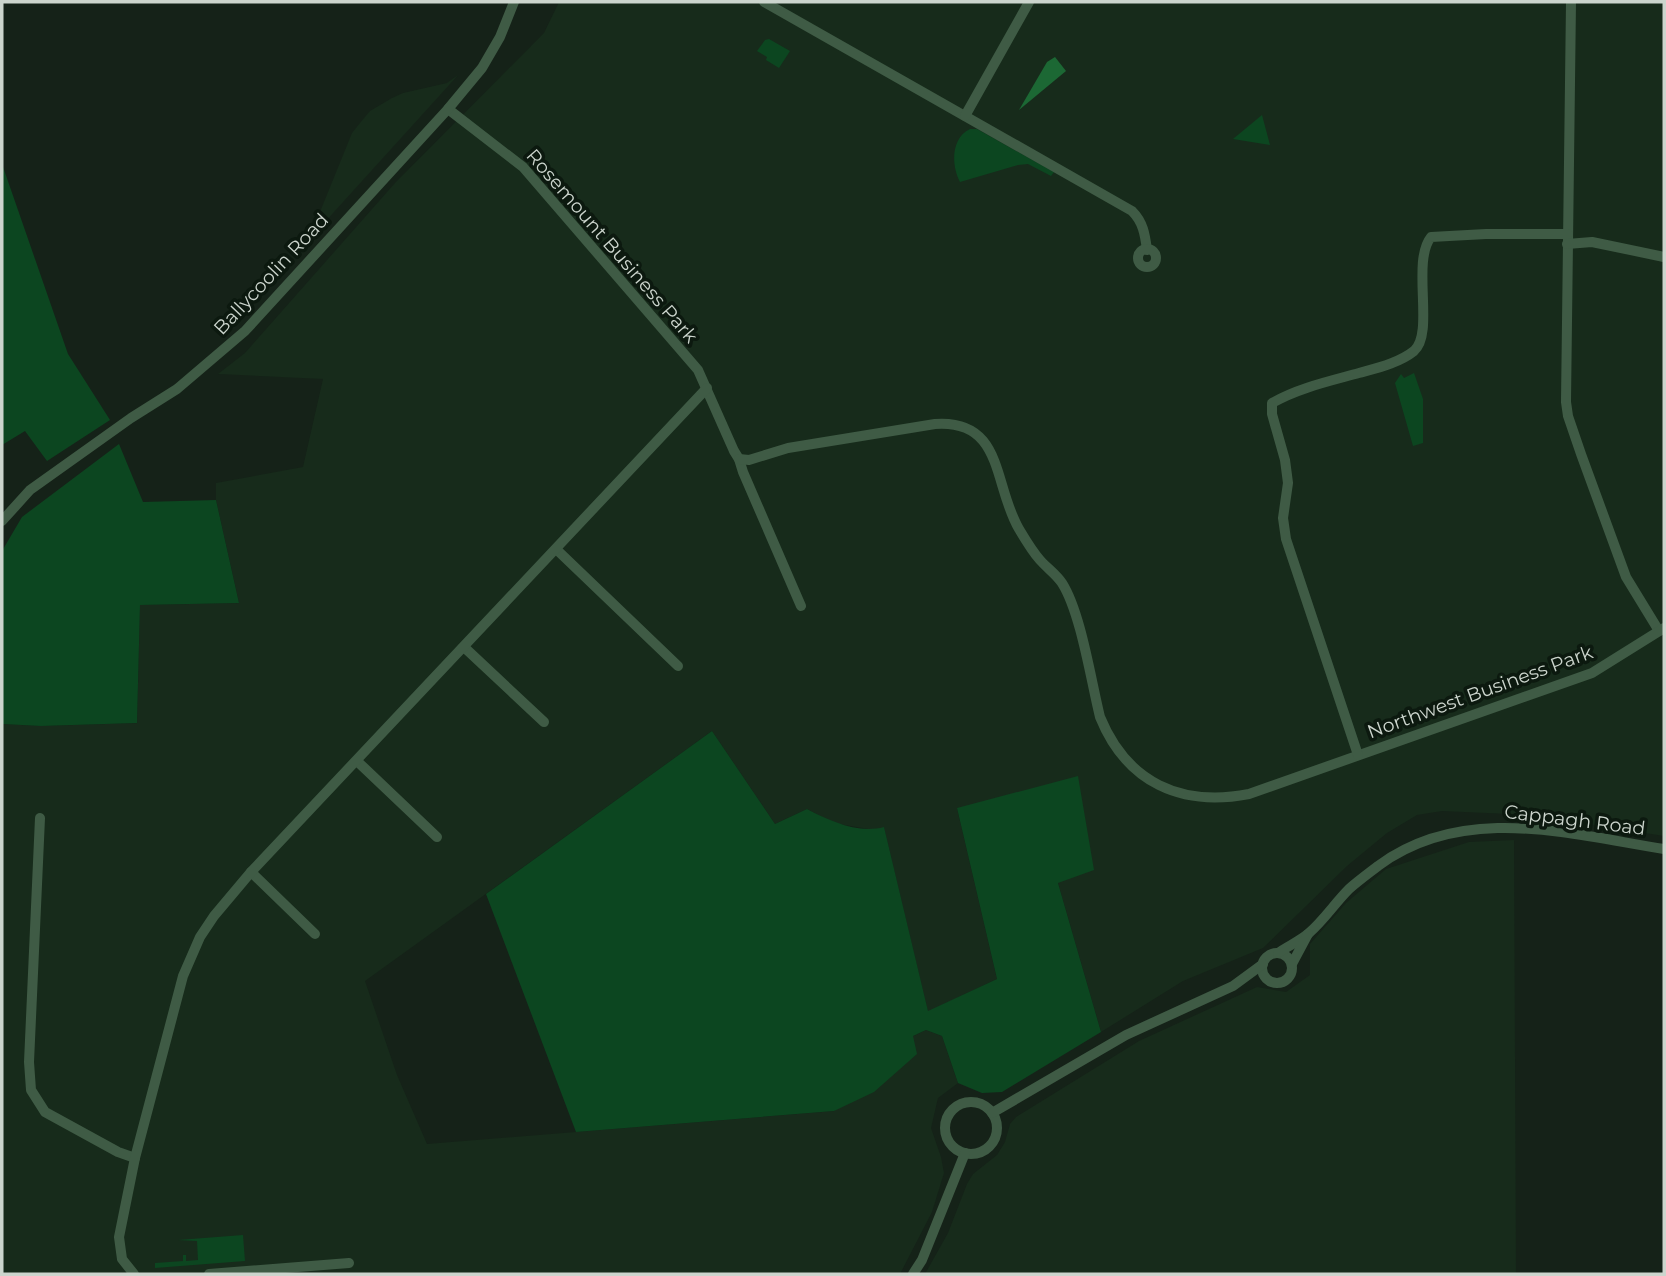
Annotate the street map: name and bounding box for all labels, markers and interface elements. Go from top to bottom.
street label: Rosemount Business Park [521,144,703,348]
street label: Ballycoolin Road [209,208,333,340]
street label: Northwest Business Park [1364,640,1596,744]
street label: Cappagh Road [1503,800,1647,840]

